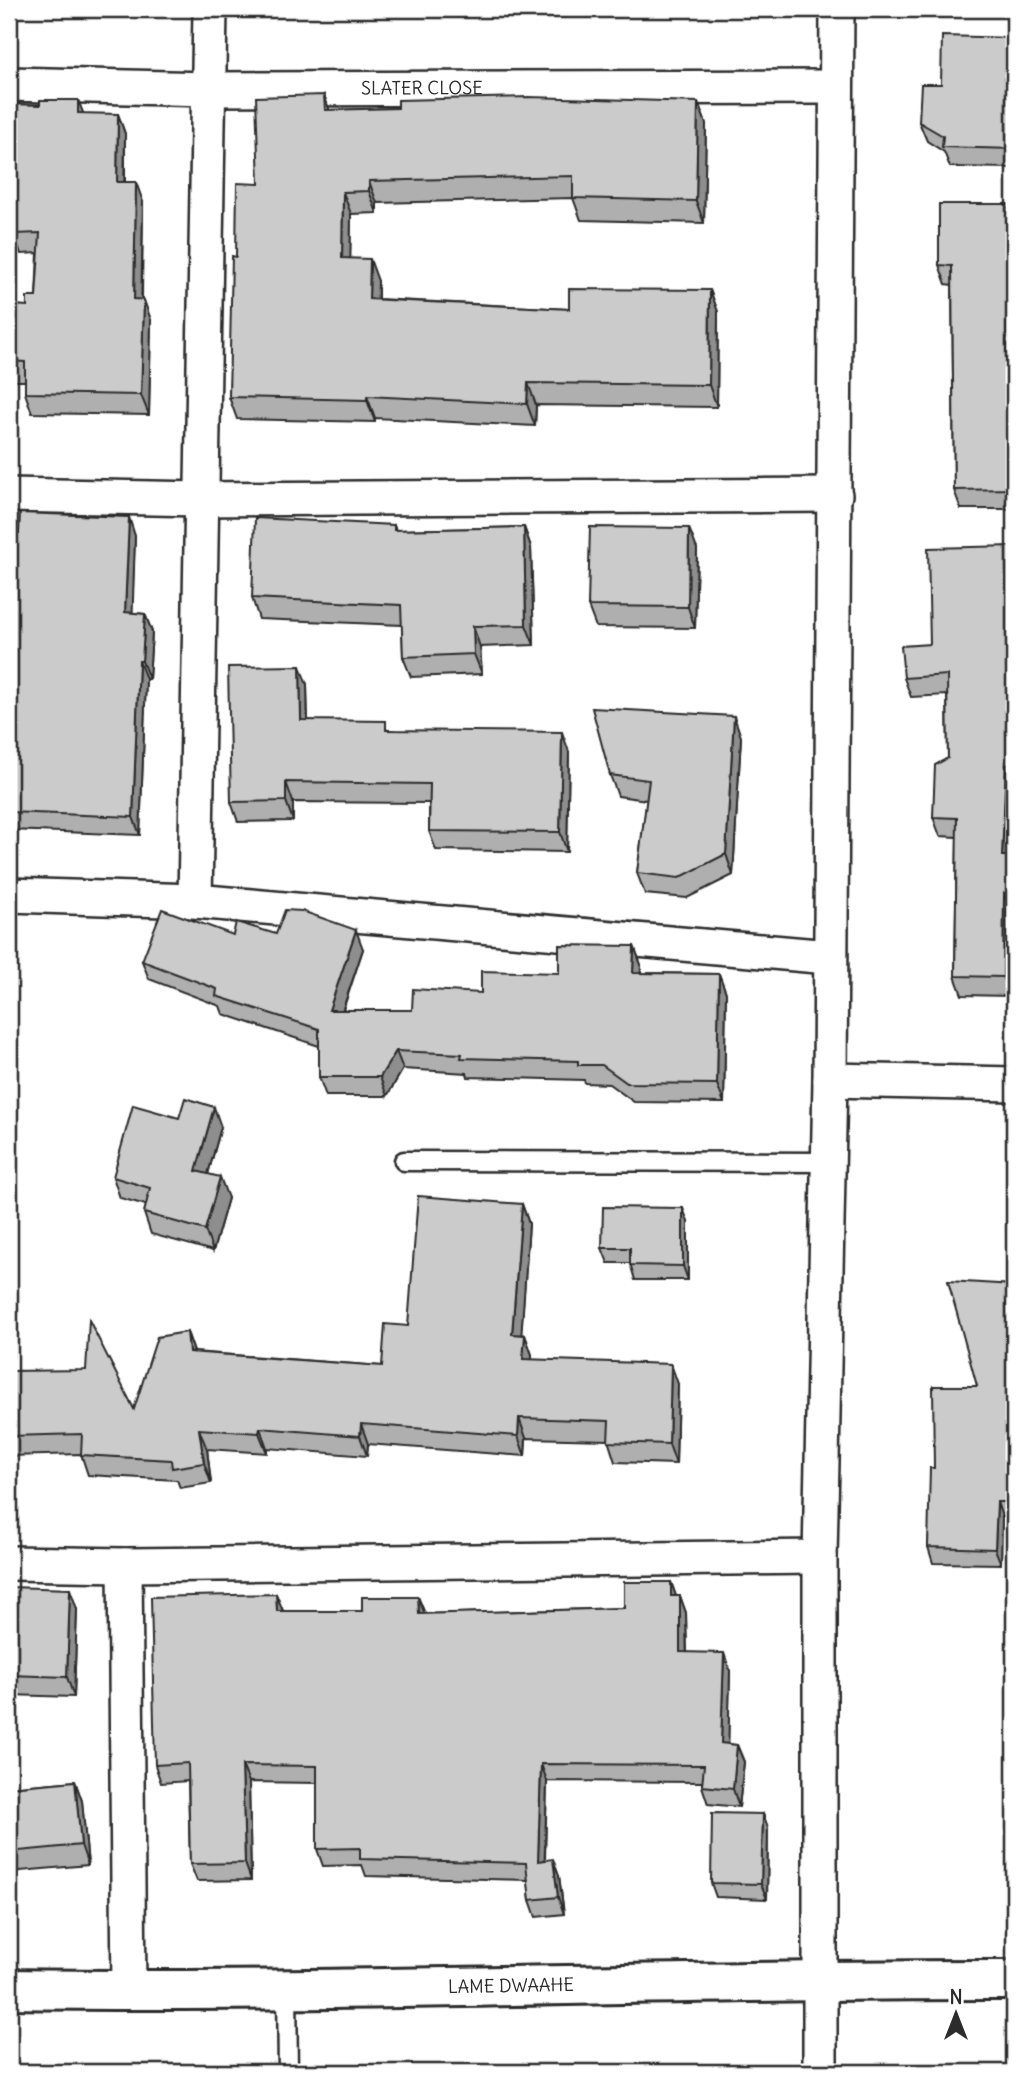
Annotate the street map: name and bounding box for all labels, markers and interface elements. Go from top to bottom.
street label: SLATER CLOSE [361,76,483,100]
street label: LAME DWAAHE [448,1973,574,1998]
north arrow [922,1980,992,2050]
text: N [949,1985,963,2009]

